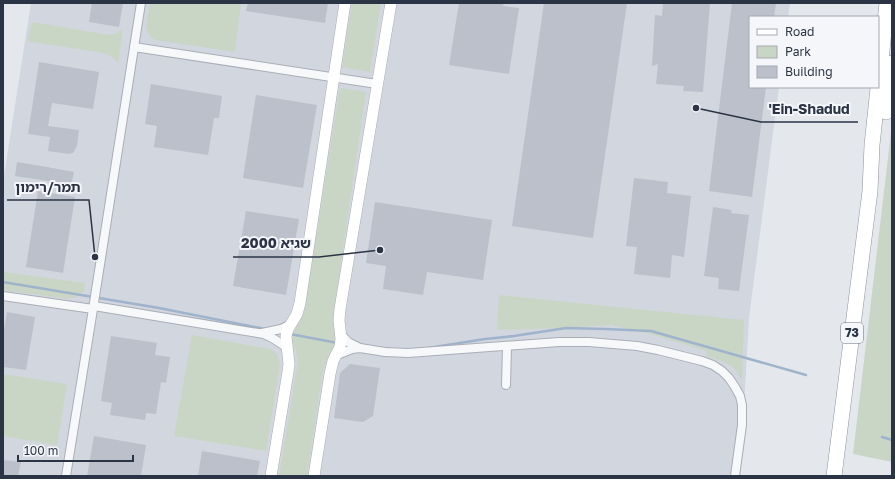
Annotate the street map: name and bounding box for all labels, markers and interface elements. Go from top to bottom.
legend [749,16,879,88]
text: Road [785,24,814,39]
text: Park [785,44,811,59]
text: Building [785,64,833,79]
callout: 'Ein-Shadud [761,96,858,122]
text: 'Ein-Shadud [768,100,850,117]
callout: תמר/רימון [7,174,89,200]
text: תמר/רימון [15,178,81,195]
callout: שגיא 2000 [233,231,319,257]
text: שגיא 2000 [241,234,311,251]
road number: 73 [841,323,863,343]
scale bar [18,437,133,463]
text: 100 m [24,443,58,458]

